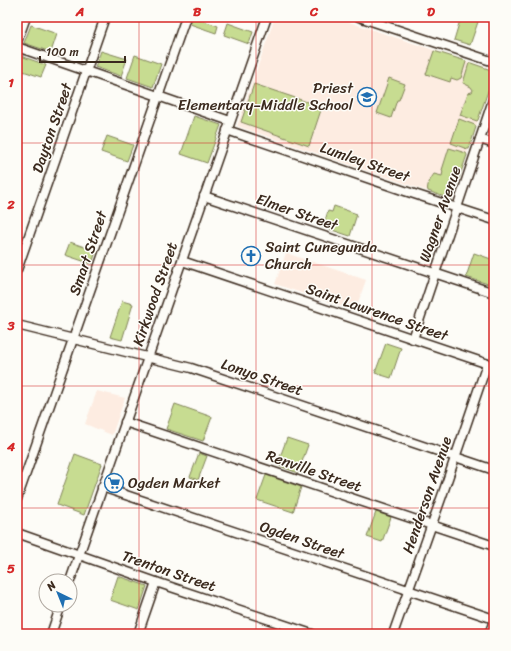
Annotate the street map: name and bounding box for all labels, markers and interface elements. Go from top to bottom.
text: A [75,0,84,23]
text: B [193,0,202,23]
text: C [309,0,319,23]
text: D [427,0,435,23]
scale bar [40,38,125,64]
text: 100 m [46,41,79,63]
text: 1 [8,71,14,94]
place label: Priest Elementary‑Middle School [178,75,354,118]
street label: Dayton Street [24,79,80,176]
school or university icon: Priest Elementary‑Middle School [356,86,378,108]
street label: Lumley Street [317,135,414,190]
street label: Wagner Avenue [411,162,469,266]
street label: Elmer Street [253,186,342,238]
text: 2 [6,193,15,216]
street label: Smart Street [61,206,115,299]
place label: Saint Cunegunda Church [265,234,377,277]
street label: Kirkwood Street [125,238,185,350]
church icon: Saint Cunegunda Church [240,245,262,267]
street label: Saint Lawrence Street [303,276,452,349]
text: 3 [6,314,15,337]
street label: Lonyo Street [218,351,307,403]
street label: Henderson Avenue [395,433,459,557]
text: 4 [6,435,16,458]
street label: Renville Street [263,442,366,500]
place label: Ogden Market [128,470,221,496]
supermarket icon: Ogden Market [103,472,125,494]
street label: Ogden Street [256,513,349,567]
street label: Trenton Street [118,543,220,599]
text: 5 [7,557,15,580]
north arrow [38,573,78,613]
text: N [42,576,61,596]

